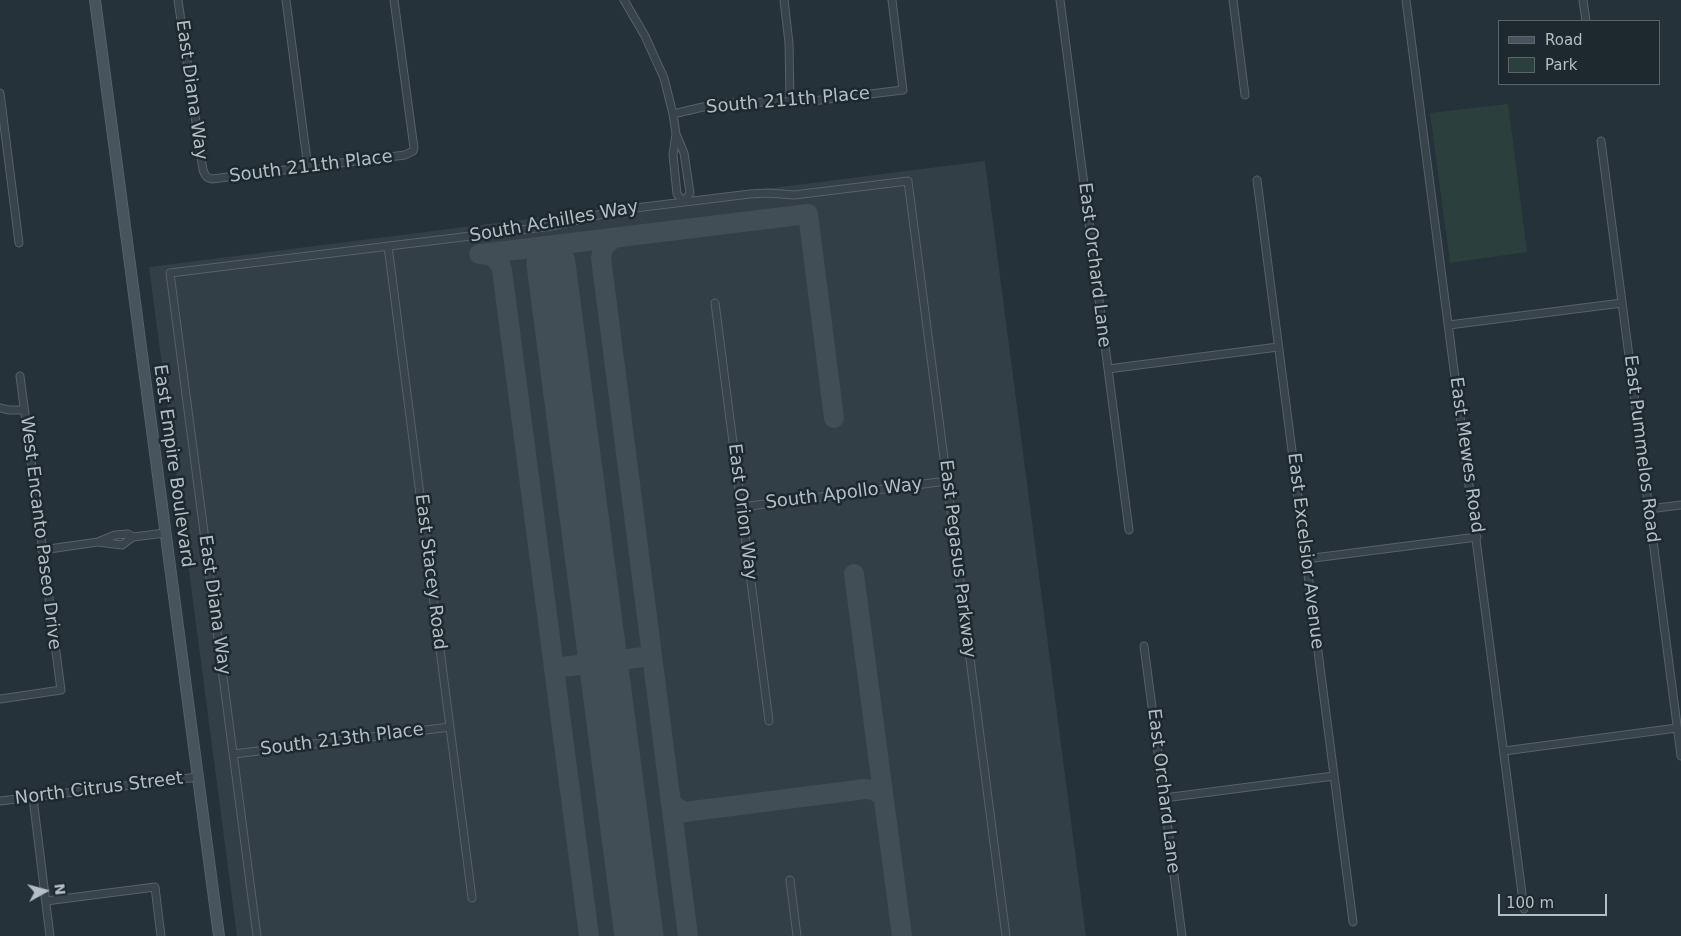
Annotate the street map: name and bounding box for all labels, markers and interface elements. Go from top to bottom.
street label: East Diana Way [170,19,212,161]
legend [1498,20,1661,85]
text: Road [1545,31,1583,49]
text: Park [1545,56,1577,74]
street label: South 211th Place [705,83,871,119]
street label: South 211th Place [228,146,394,188]
street label: East Orchard Lane [1073,181,1115,349]
street label: South Achilles Way [468,197,640,247]
street label: East Pummelos Road [1619,354,1663,544]
street label: East Empire Boulevard [148,363,198,569]
street label: East Mewes Road [1444,376,1488,534]
street label: West Encanto Paseo Drive [15,415,65,651]
street label: East Orion Way [723,442,761,582]
street label: East Excelsior Avenue [1282,452,1328,650]
street label: East Pegasus Parkway [934,459,980,659]
street label: South Apollo Way [764,474,924,514]
street label: East Stacey Road [410,493,450,651]
street label: East Diana Way [193,534,235,676]
street label: East Orchard Lane [1142,707,1184,875]
street label: South 213th Place [259,719,425,761]
street label: North Citrus Street [14,768,184,810]
north arrow [20,866,70,916]
text: N [51,882,69,896]
scale bar [1501,884,1610,916]
text: 100 m [1506,894,1554,912]

